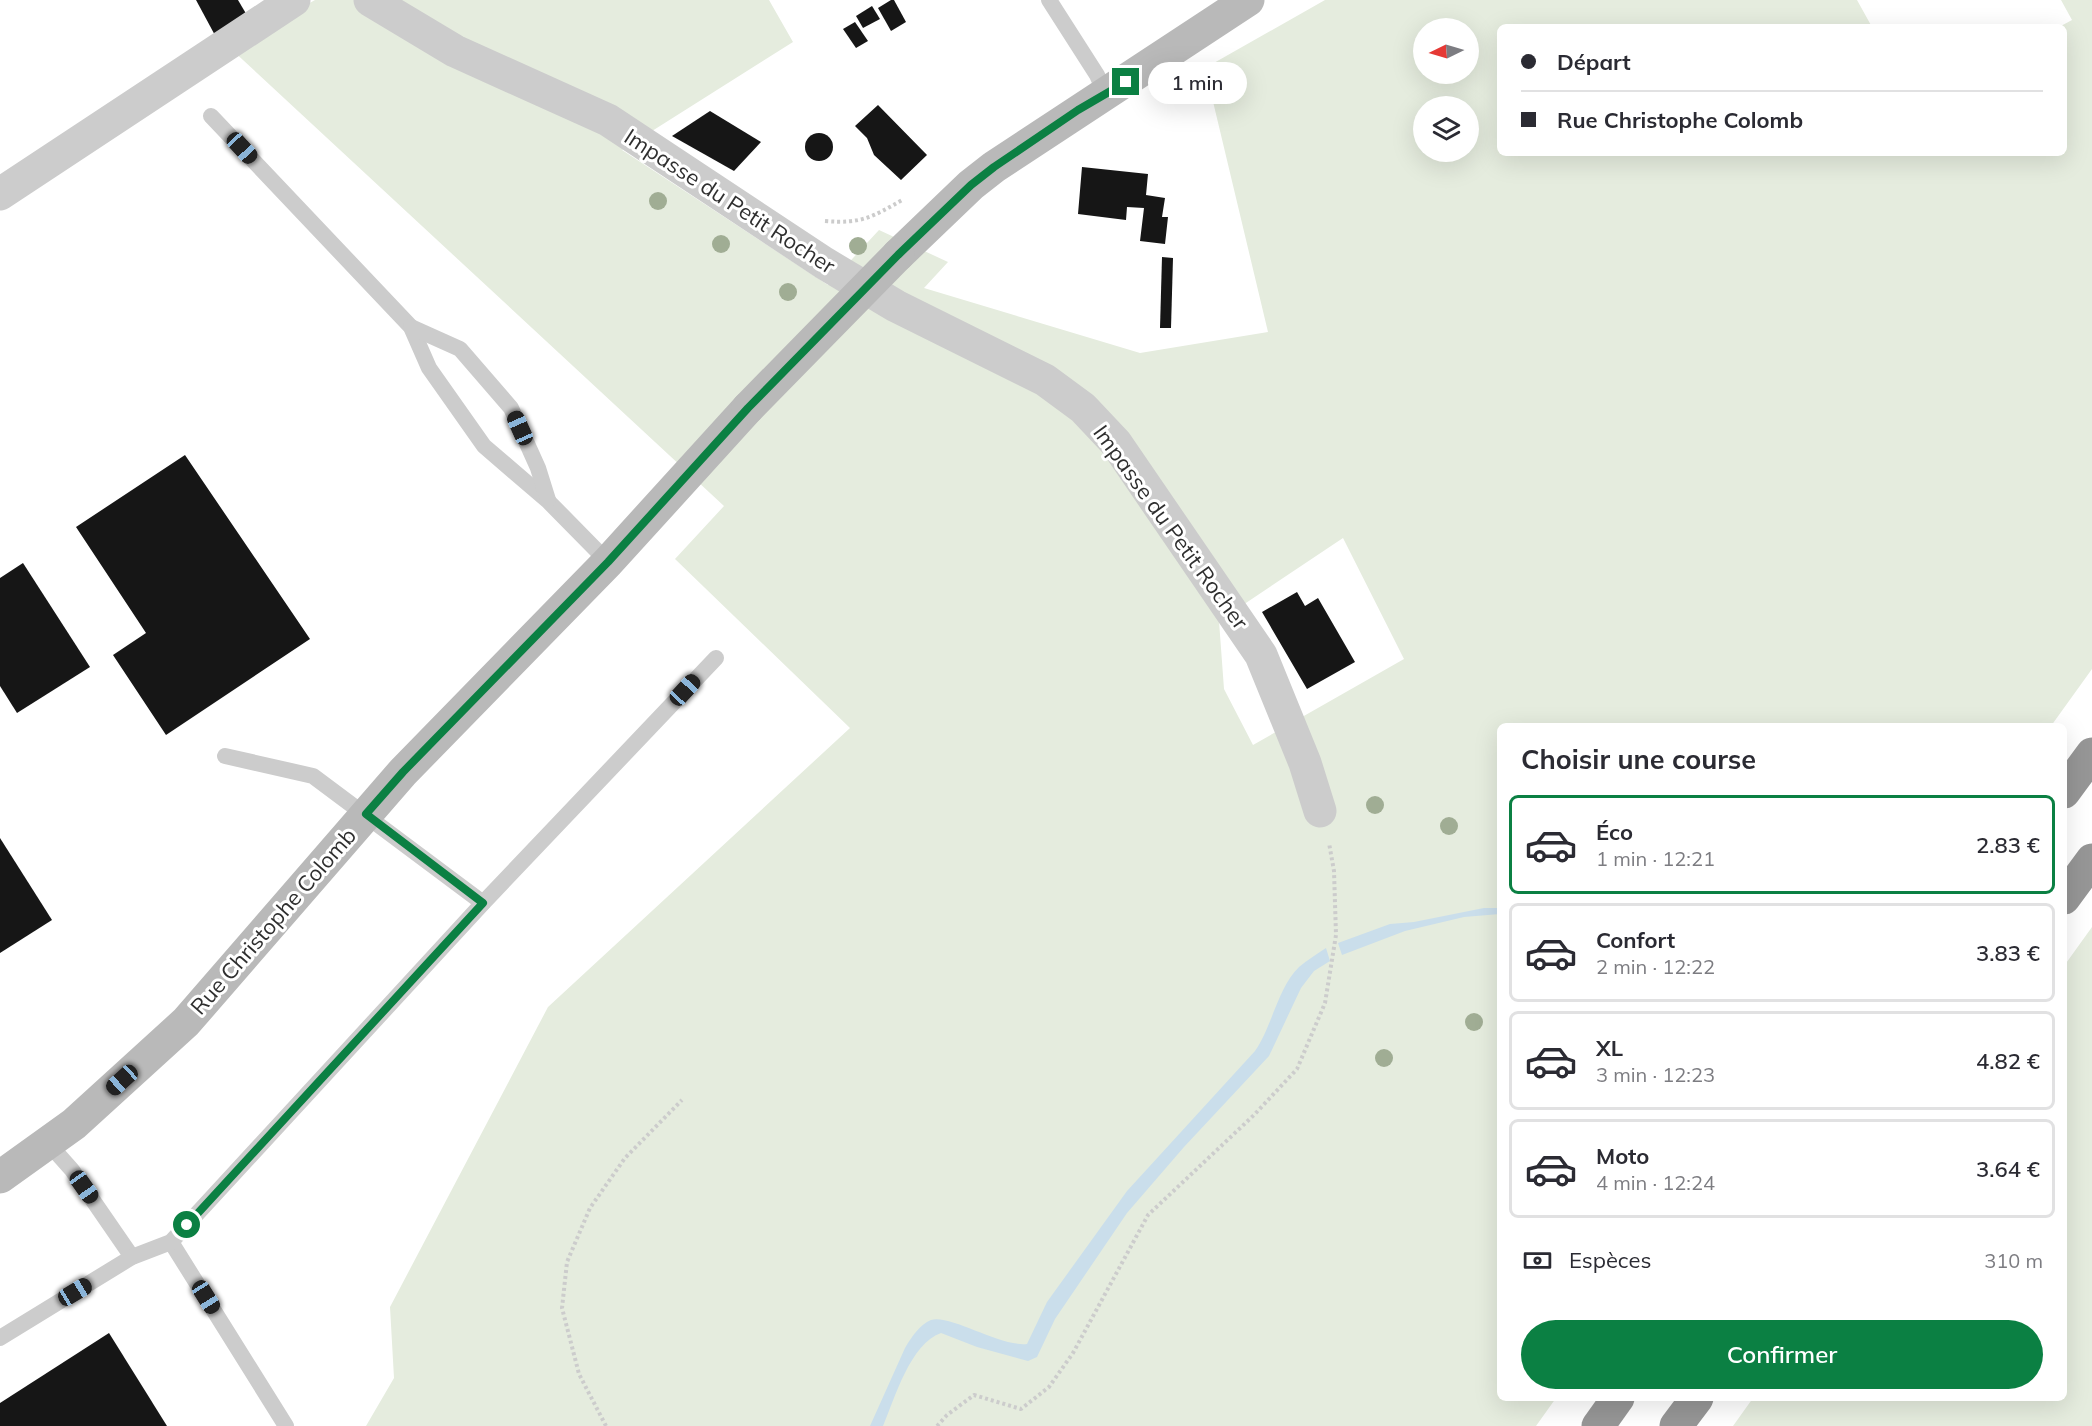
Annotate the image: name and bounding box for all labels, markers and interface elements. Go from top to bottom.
north arrow [1413,18,1479,84]
map controls [1413,18,1479,162]
text: Départ [1557,48,1631,76]
callout: 1 min [1147,61,1246,103]
route end [1112,68,1139,95]
text: 1 min [1172,70,1223,95]
button: layers [1413,96,1479,162]
text: Rue Christophe Colomb [1557,106,1803,134]
street label: Impasse du Petit Rocher [619,122,841,280]
car [223,129,261,167]
car [504,408,536,448]
street label: Impasse du Petit Rocher [1087,419,1255,635]
car [666,671,704,709]
text: Choisir une course [1521,742,1756,776]
icon: car [1524,818,1578,872]
text: Éco [1596,818,1633,846]
street label: Rue Christophe Colomb [184,822,362,1020]
text: 2.83 € [1976,831,2040,859]
text: 1 min · 12:21 [1596,846,1715,871]
icon: car [1524,926,1578,980]
text: Confort [1596,926,1675,954]
text: 3.83 € [1976,939,2040,967]
text: 2 min · 12:22 [1596,954,1715,979]
icon: car [1524,1034,1578,1088]
text: XL [1596,1034,1623,1062]
text: 4.82 € [1976,1047,2040,1075]
car [103,1061,141,1099]
text: 3 min · 12:23 [1596,1062,1715,1087]
icon: car [1524,1142,1578,1196]
text: Moto [1596,1142,1649,1170]
text: 3.64 € [1976,1155,2040,1183]
car [66,1167,102,1207]
text: 4 min · 12:24 [1596,1170,1715,1195]
route start [173,1211,200,1238]
icon: cash [1521,1244,1554,1277]
text: Espèces [1569,1246,1651,1274]
text: 310 m [1984,1248,2043,1273]
car [55,1275,95,1309]
car [189,1277,223,1317]
button: Confirmer [1521,1320,2043,1389]

